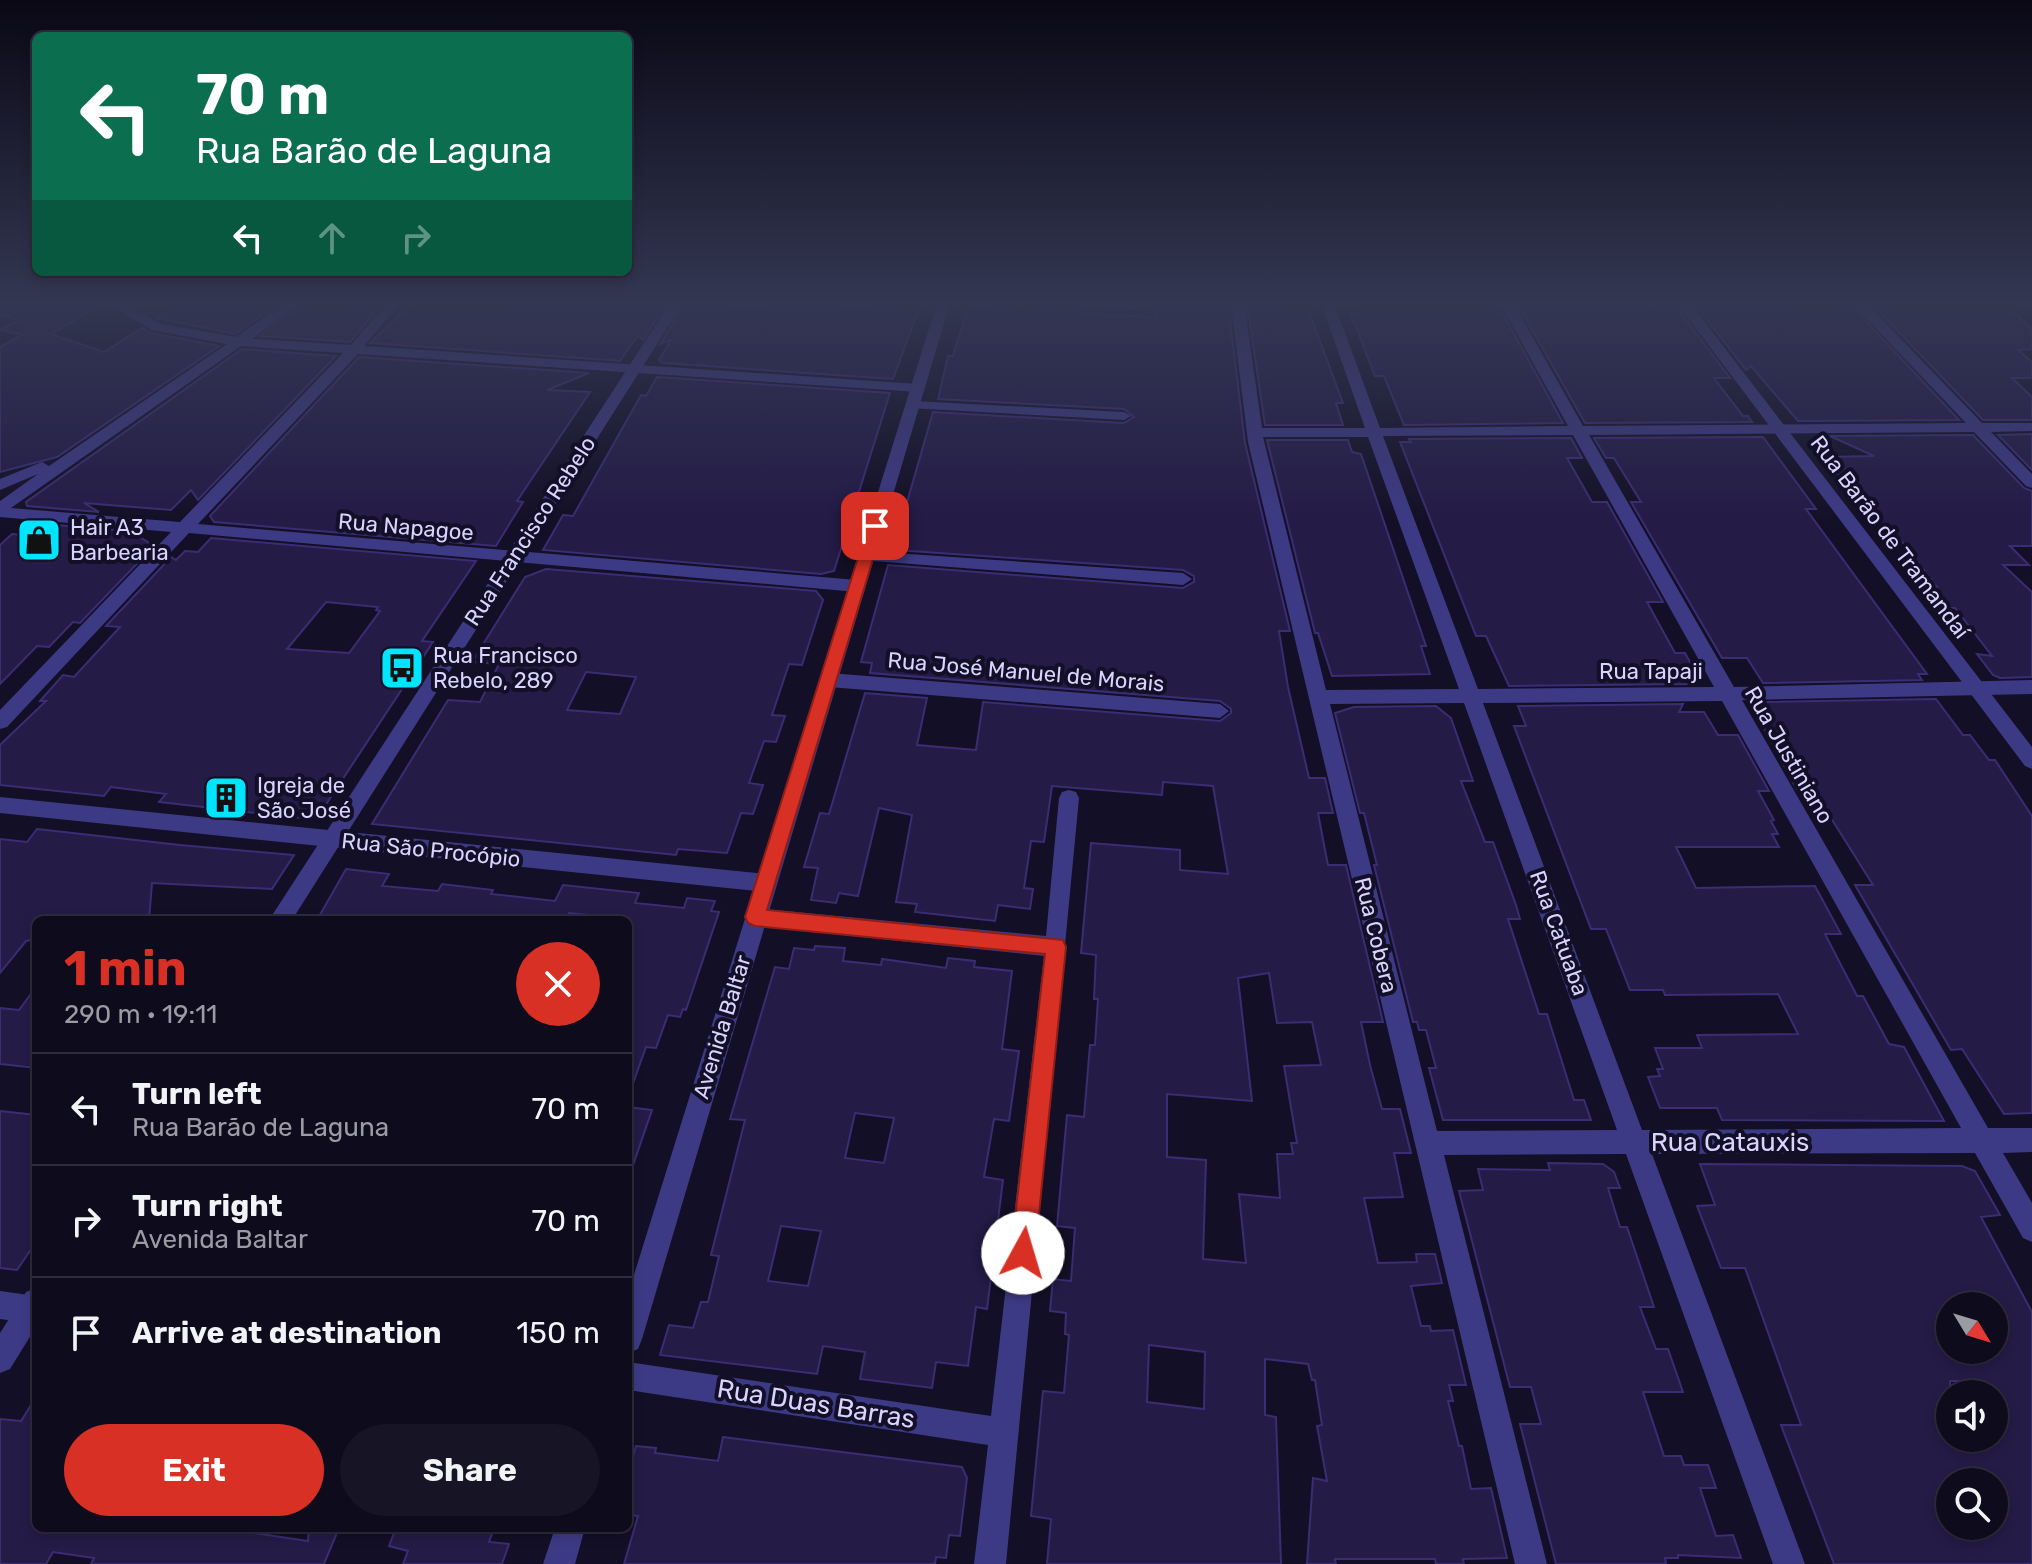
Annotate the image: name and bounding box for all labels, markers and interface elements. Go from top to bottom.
text: 70 m [196,62,329,128]
icon: left [64,64,168,168]
text: Rua Barão de Laguna [196,129,552,172]
icon: left [226,216,270,260]
icon: ahead [310,216,354,260]
icon: right [394,216,438,260]
street label: Rua Barão de Tramandaí [1805,430,1976,645]
street label: Rua Francisco Rebelo [459,431,601,631]
pin [841,492,909,560]
icon: arrive [853,504,897,548]
street label: Rua Napagoe [337,508,475,546]
place label: Hair A3 Barbearia [70,514,169,566]
shop icon: Hair A3 Barbearia [15,516,63,564]
place label: Rua Francisco Rebelo, 289 [433,642,578,694]
bus stop icon: Rua Francisco Rebelo, 289 [378,644,426,692]
street label: Rua José Manuel de Morais [887,646,1165,698]
street label: Rua Tapaji [1599,658,1703,685]
street label: Rua Justiniano [1739,681,1839,829]
place label: Igreja de São José [257,772,351,824]
building icon: Igreja de São José [202,774,250,822]
street label: Rua São Procópio [340,827,522,873]
street label: Rua Catuaba [1524,867,1594,999]
street label: Rua Cobera [1349,874,1403,996]
text: 1 min [64,940,187,997]
button: close [516,942,600,1026]
street label: Avenida Baltar [687,951,757,1102]
text: 290 m · 19:11 [64,999,217,1030]
text: Turn left [132,1076,262,1112]
icon: left [64,1087,108,1131]
text: 70 m [532,1091,600,1127]
text: Rua Barão de Laguna [132,1112,389,1143]
street label: Rua Catauxis [1651,1127,1809,1158]
text: Turn right [132,1188,283,1224]
icon: right [64,1199,108,1243]
text: 70 m [532,1203,600,1239]
position arrow [981,1211,1065,1295]
text: Avenida Baltar [132,1224,308,1255]
north arrow [1936,1292,2008,1364]
map controls [1936,1292,2008,1540]
icon: arrive [64,1311,108,1355]
text: Arrive at destination [132,1315,442,1351]
text: 150 m [516,1315,600,1351]
street label: Rua Duas Barras [715,1373,917,1435]
button: sound [1936,1380,2008,1452]
button: Exit [64,1424,324,1516]
button: Share [340,1424,600,1516]
button: search [1936,1468,2008,1540]

